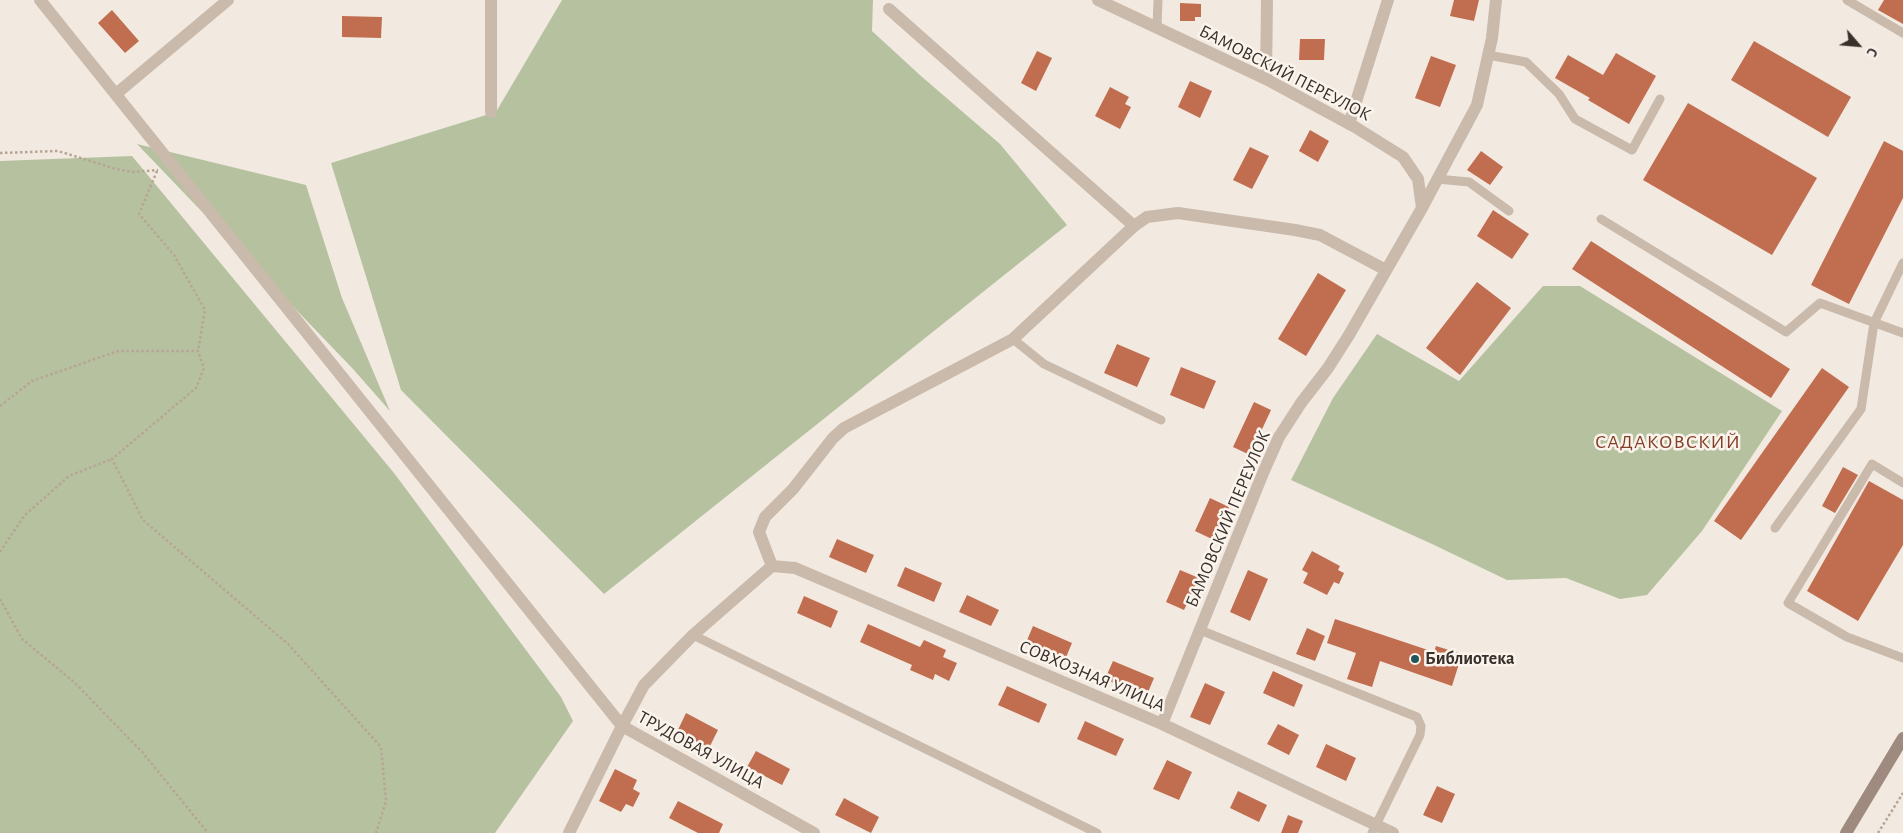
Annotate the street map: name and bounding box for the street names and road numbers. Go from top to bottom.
street label: БАМОВСКИЙ ПЕРЕУЛОК [1195,20,1375,126]
street label: БАМОВСКИЙ ПЕРЕУЛОК [1181,427,1275,611]
street label: СОВХОЗНАЯ УЛИЦА [1016,635,1168,717]
street label: ТРУДОВАЯ УЛИЦА [634,706,768,794]

